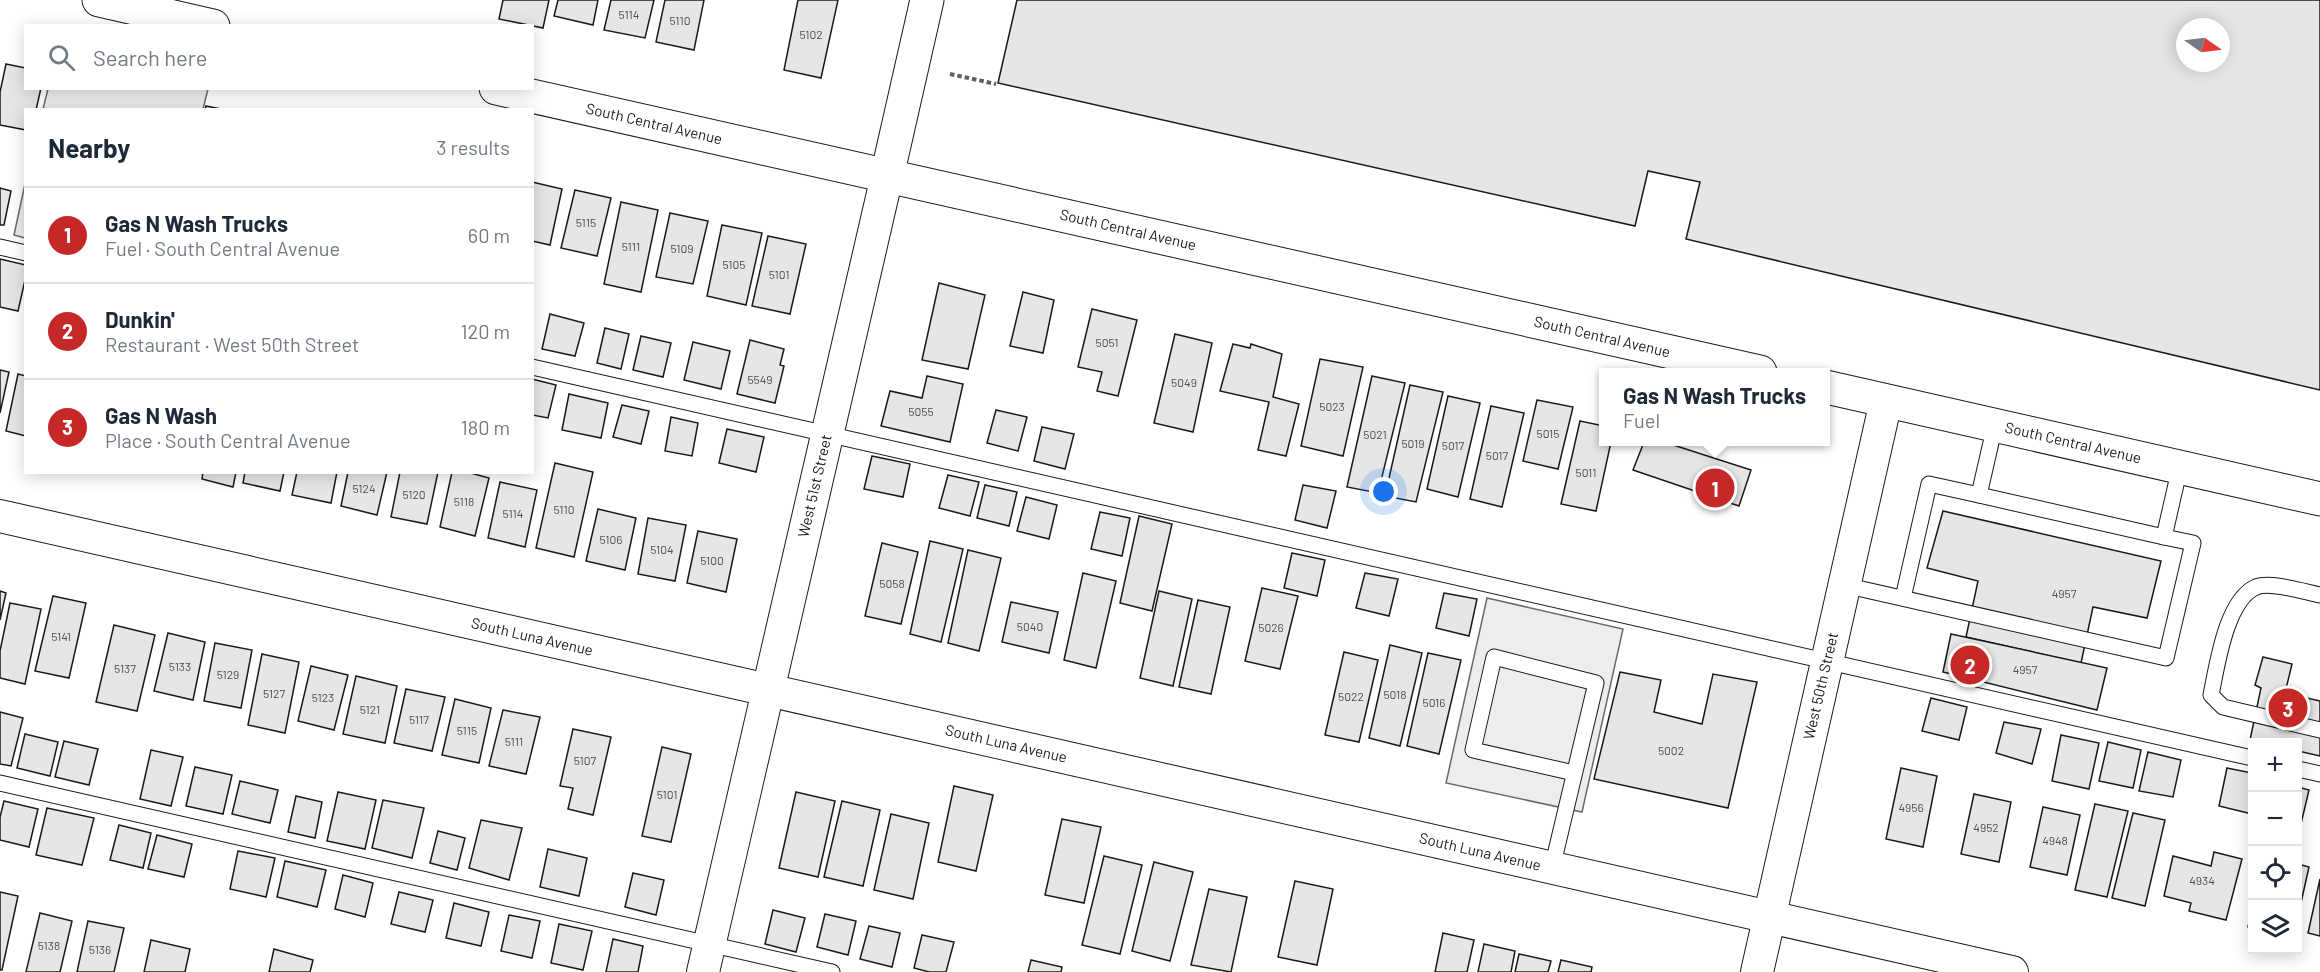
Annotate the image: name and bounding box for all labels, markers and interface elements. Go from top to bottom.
house number: 5114 [619,7,639,21]
house number: 5110 [669,13,691,27]
north arrow [2176,18,2230,72]
search box [24,24,534,90]
house number: 5102 [799,27,823,41]
icon: search [45,41,78,74]
text: Search here [93,44,207,70]
street label: South Central Avenue [584,99,724,147]
text: Nearby [48,132,130,163]
text: 3 results [436,135,510,159]
street label: South Central Avenue [1058,205,1198,253]
text: Gas N Wash Trucks [105,210,288,236]
house number: 5115 [576,215,596,229]
text: 1 [64,223,71,247]
text: 60 m [468,223,510,247]
text: Fuel · South Central Avenue [105,236,340,260]
house number: 5111 [622,239,640,253]
house number: 5109 [670,241,694,255]
house number: 5105 [723,257,745,271]
house number: 5101 [769,267,789,281]
text: Dunkin' [105,306,175,332]
street label: South Central Avenue [1532,312,1672,360]
text: 2 [62,319,73,343]
text: 120 m [460,319,510,343]
text: Restaurant · West 50th Street [105,332,359,356]
house number: 5051 [1096,335,1118,349]
popup [1599,368,1830,446]
house number: 5549 [747,372,773,386]
house number: 5049 [1171,375,1197,389]
text: Gas N Wash Trucks [1623,382,1806,408]
house number: 5023 [1319,399,1345,413]
text: Gas N Wash [105,402,217,428]
house number: 5055 [908,404,934,418]
text: Fuel [1623,408,1660,432]
text: 3 [62,415,73,439]
text: 180 m [461,415,510,439]
street label: South Central Avenue [2003,418,2143,466]
house number: 5015 [1537,426,1559,440]
house number: 5021 [1363,427,1387,441]
text: Place · South Central Avenue [105,428,351,452]
street label: West 51st Street [793,433,835,539]
house number: 5019 [1401,436,1425,450]
house number: 5017 [1442,438,1465,452]
house number: 5017 [1486,448,1509,462]
house number: 5011 [1575,465,1597,479]
pin: 1 [1696,466,1734,510]
your location [1369,477,1398,506]
house number: 5124 [352,481,376,495]
house number: 5120 [402,487,426,501]
house number: 5118 [454,494,474,508]
house number: 5110 [553,502,575,516]
house number: 5114 [503,506,523,520]
house number: 5106 [600,532,623,546]
house number: 5104 [650,542,674,556]
house number: 5100 [700,553,724,567]
house number: 5058 [879,576,905,590]
house number: 4957 [2052,586,2077,600]
street label: South Luna Avenue [470,613,595,659]
house number: 5040 [1017,619,1043,633]
house number: 5026 [1258,620,1284,634]
house number: 5141 [51,629,71,643]
street label: West 50th Street [1799,630,1841,741]
pin: 2 [1950,642,1990,688]
house number: 5133 [169,659,191,673]
house number: 5137 [114,661,136,675]
house number: 4957 [2013,662,2038,676]
house number: 5129 [217,667,239,681]
house number: 5127 [263,686,285,700]
pin: 3 [2268,686,2308,730]
house number: 5018 [1383,687,1407,701]
house number: 5022 [1338,689,1364,703]
house number: 5123 [312,690,334,704]
house number: 5016 [1423,695,1446,709]
house number: 5121 [360,702,380,716]
house number: 5117 [409,712,429,726]
street label: South Luna Avenue [944,720,1069,766]
house number: 5115 [457,723,477,737]
house number: 5111 [505,734,523,748]
map controls [2248,738,2302,954]
button: + [2248,738,2302,792]
house number: 5002 [1658,743,1684,757]
house number: 5107 [574,753,597,767]
house number: 5101 [657,787,677,801]
button: − [2248,792,2302,846]
house number: 4956 [1898,800,1924,814]
house number: 4952 [1973,820,1999,834]
street label: South Luna Avenue [1418,828,1543,874]
house number: 4948 [2042,833,2068,847]
button: locate [2248,846,2302,900]
house number: 4934 [2189,873,2215,887]
button: layers [2248,900,2302,954]
house number: 5138 [38,938,60,952]
house number: 5136 [89,942,111,956]

